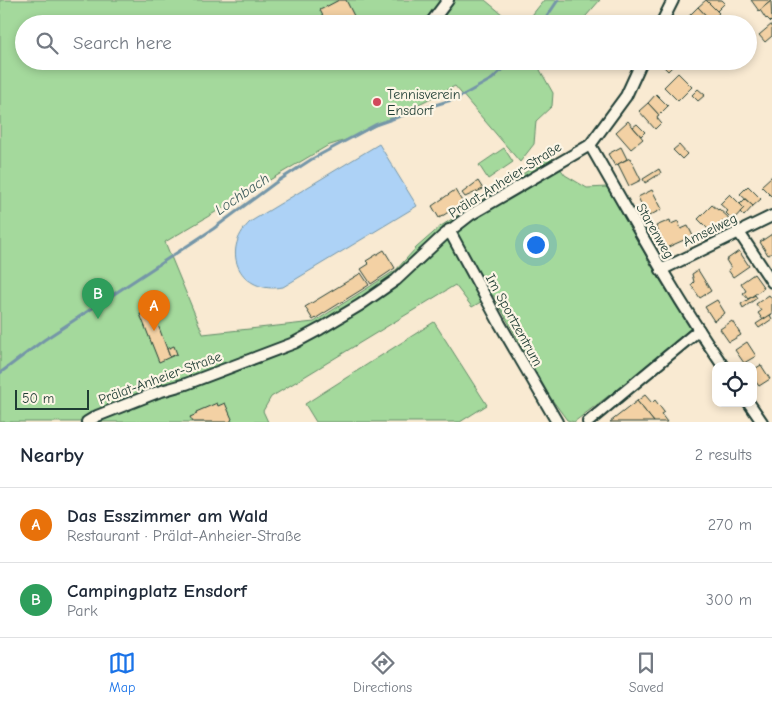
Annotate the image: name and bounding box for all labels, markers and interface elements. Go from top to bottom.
search box [15,15,757,70]
icon: search [33,29,61,57]
text: Search here [73,32,172,54]
place label: Tennisverein Ensdorf [387,86,461,119]
marker: Tennisverein Ensdorf [371,96,383,108]
street label: Prälat-Anheier-Straße [445,138,565,222]
water label: Lochbach [211,169,273,219]
street label: Starenweg [632,200,678,262]
street label: Amselweg [680,210,740,250]
your location [523,232,549,258]
street label: Im Sportzentrum [482,271,546,369]
pin: B [82,278,114,319]
pin: A [138,290,170,331]
street label: Prälat-Anheier-Straße [96,348,224,408]
map controls [712,362,757,407]
button: locate [712,362,757,407]
scale bar [15,387,89,410]
text: 50 m [22,390,54,407]
text: Nearby [20,443,84,467]
text: 2 results [695,446,752,464]
text: Das Esszimmer am Wald [67,505,268,527]
text: A [32,516,40,534]
text: 270 m [708,516,752,534]
text: Restaurant · Prälat-Anheier-Straße [67,527,301,545]
text: Campingplatz Ensdorf [67,580,247,602]
text: B [31,591,41,609]
text: 300 m [706,591,752,609]
text: Park [67,602,98,620]
tab: Map [108,649,136,696]
tab: Directions [353,649,412,696]
tab: Saved [629,649,664,696]

